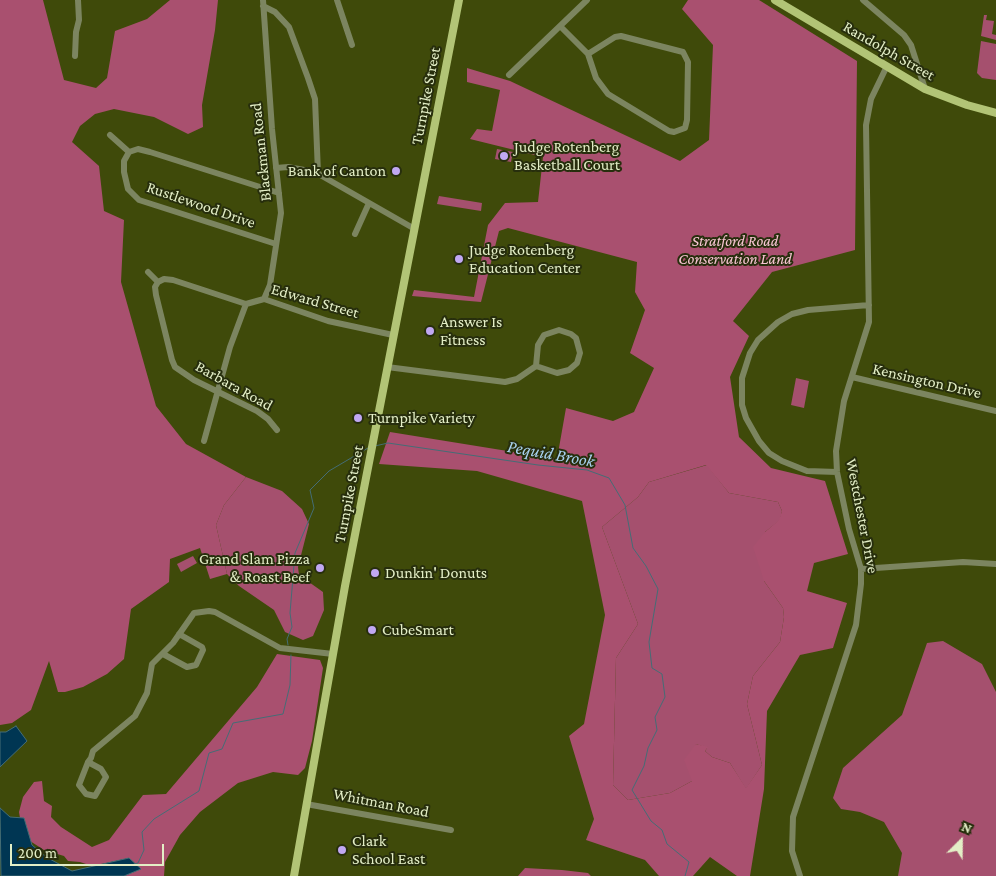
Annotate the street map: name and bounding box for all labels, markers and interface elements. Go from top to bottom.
street label: Randolph Street [840,17,938,85]
street label: Turnpike Street [407,46,445,146]
street label: Blackman Road [246,102,276,202]
place label: Judge Rotenberg Basketball Court [514,137,620,175]
marker: Judge Rotenberg Basketball Court [498,150,510,162]
place label: Bank of Canton [288,161,386,181]
marker: Bank of Canton [390,165,402,177]
street label: Rustlewood Drive [144,177,258,233]
park label: Stratford Road Conservation Land [678,231,792,269]
place label: Judge Rotenberg Education Center [469,240,581,278]
marker: Judge Rotenberg Education Center [453,253,465,265]
street label: Edward Street [269,279,361,323]
place label: Answer Is Fitness [440,312,502,350]
marker: Answer Is Fitness [424,325,436,337]
street label: Barbara Road [192,357,276,415]
street label: Kensington Drive [871,359,983,403]
place label: Turnpike Variety [368,408,475,428]
marker: Turnpike Variety [352,412,364,424]
water label: Pequid Brook [506,436,596,472]
street label: Turnpike Street [330,444,368,544]
street label: Westchester Drive [841,457,883,575]
place label: Grand Slam Pizza & Roast Beef [199,549,310,587]
marker: Grand Slam Pizza & Roast Beef [314,562,326,574]
place label: Dunkin' Donuts [385,563,487,583]
marker: Dunkin' Donuts [369,567,381,579]
place label: CubeSmart [382,620,454,640]
marker: CubeSmart [366,624,378,636]
street label: Whitman Road [332,784,430,822]
north arrow [936,816,986,866]
text: N [959,818,974,836]
place label: Clark School East [352,831,425,869]
scale bar [12,834,166,866]
marker: Clark School East [336,844,348,856]
text: 200 m [18,845,57,861]

